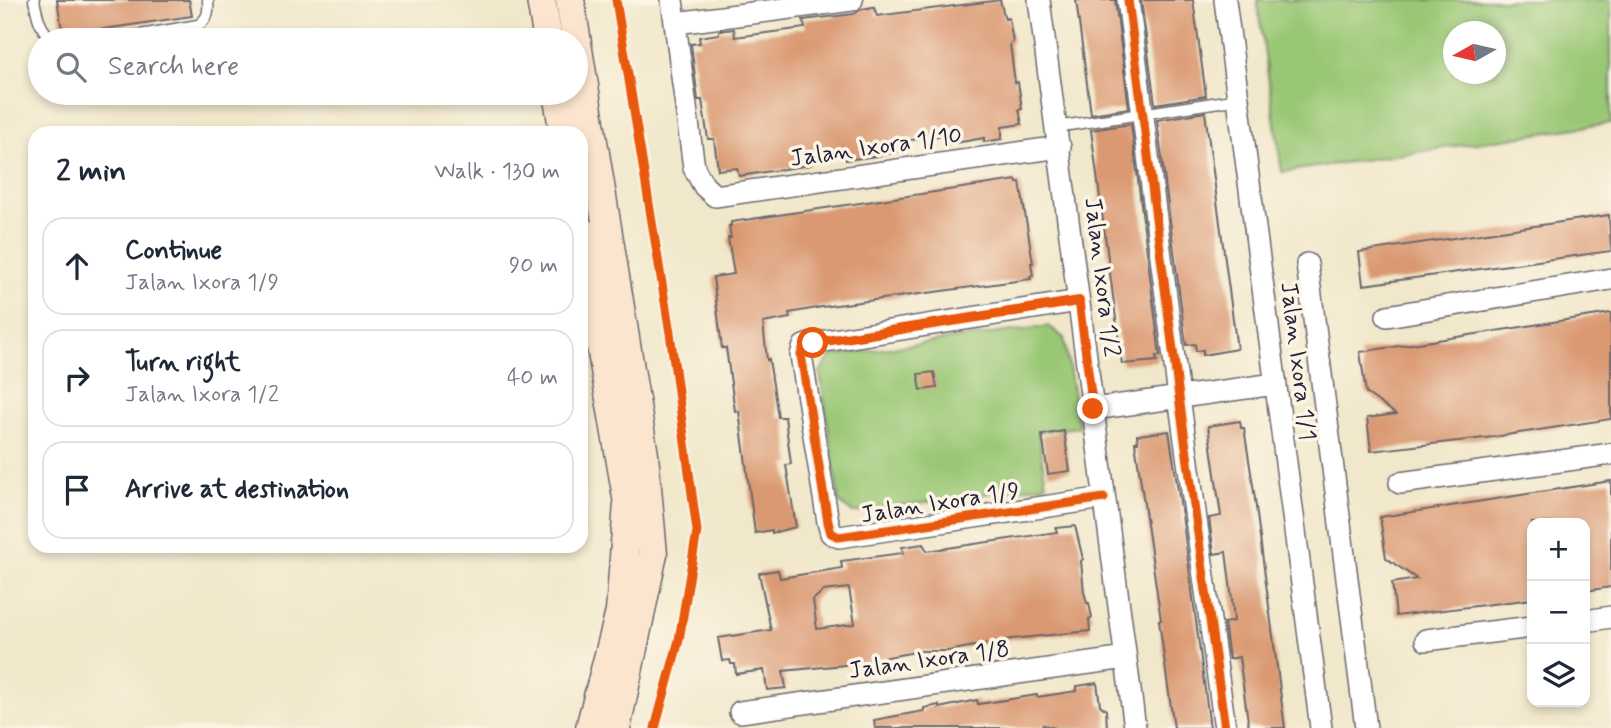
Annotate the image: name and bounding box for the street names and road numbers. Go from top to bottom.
street label: Jalan Ixora 1/10 [788,120,964,175]
street label: Jalan Ixora 1/2 [1076,196,1127,359]
street label: Jalan Ixora 1/1 [1272,280,1323,442]
street label: Jalan Ixora 1/9 [858,476,1022,531]
street label: Jalan Ixora 1/8 [847,634,1012,687]

